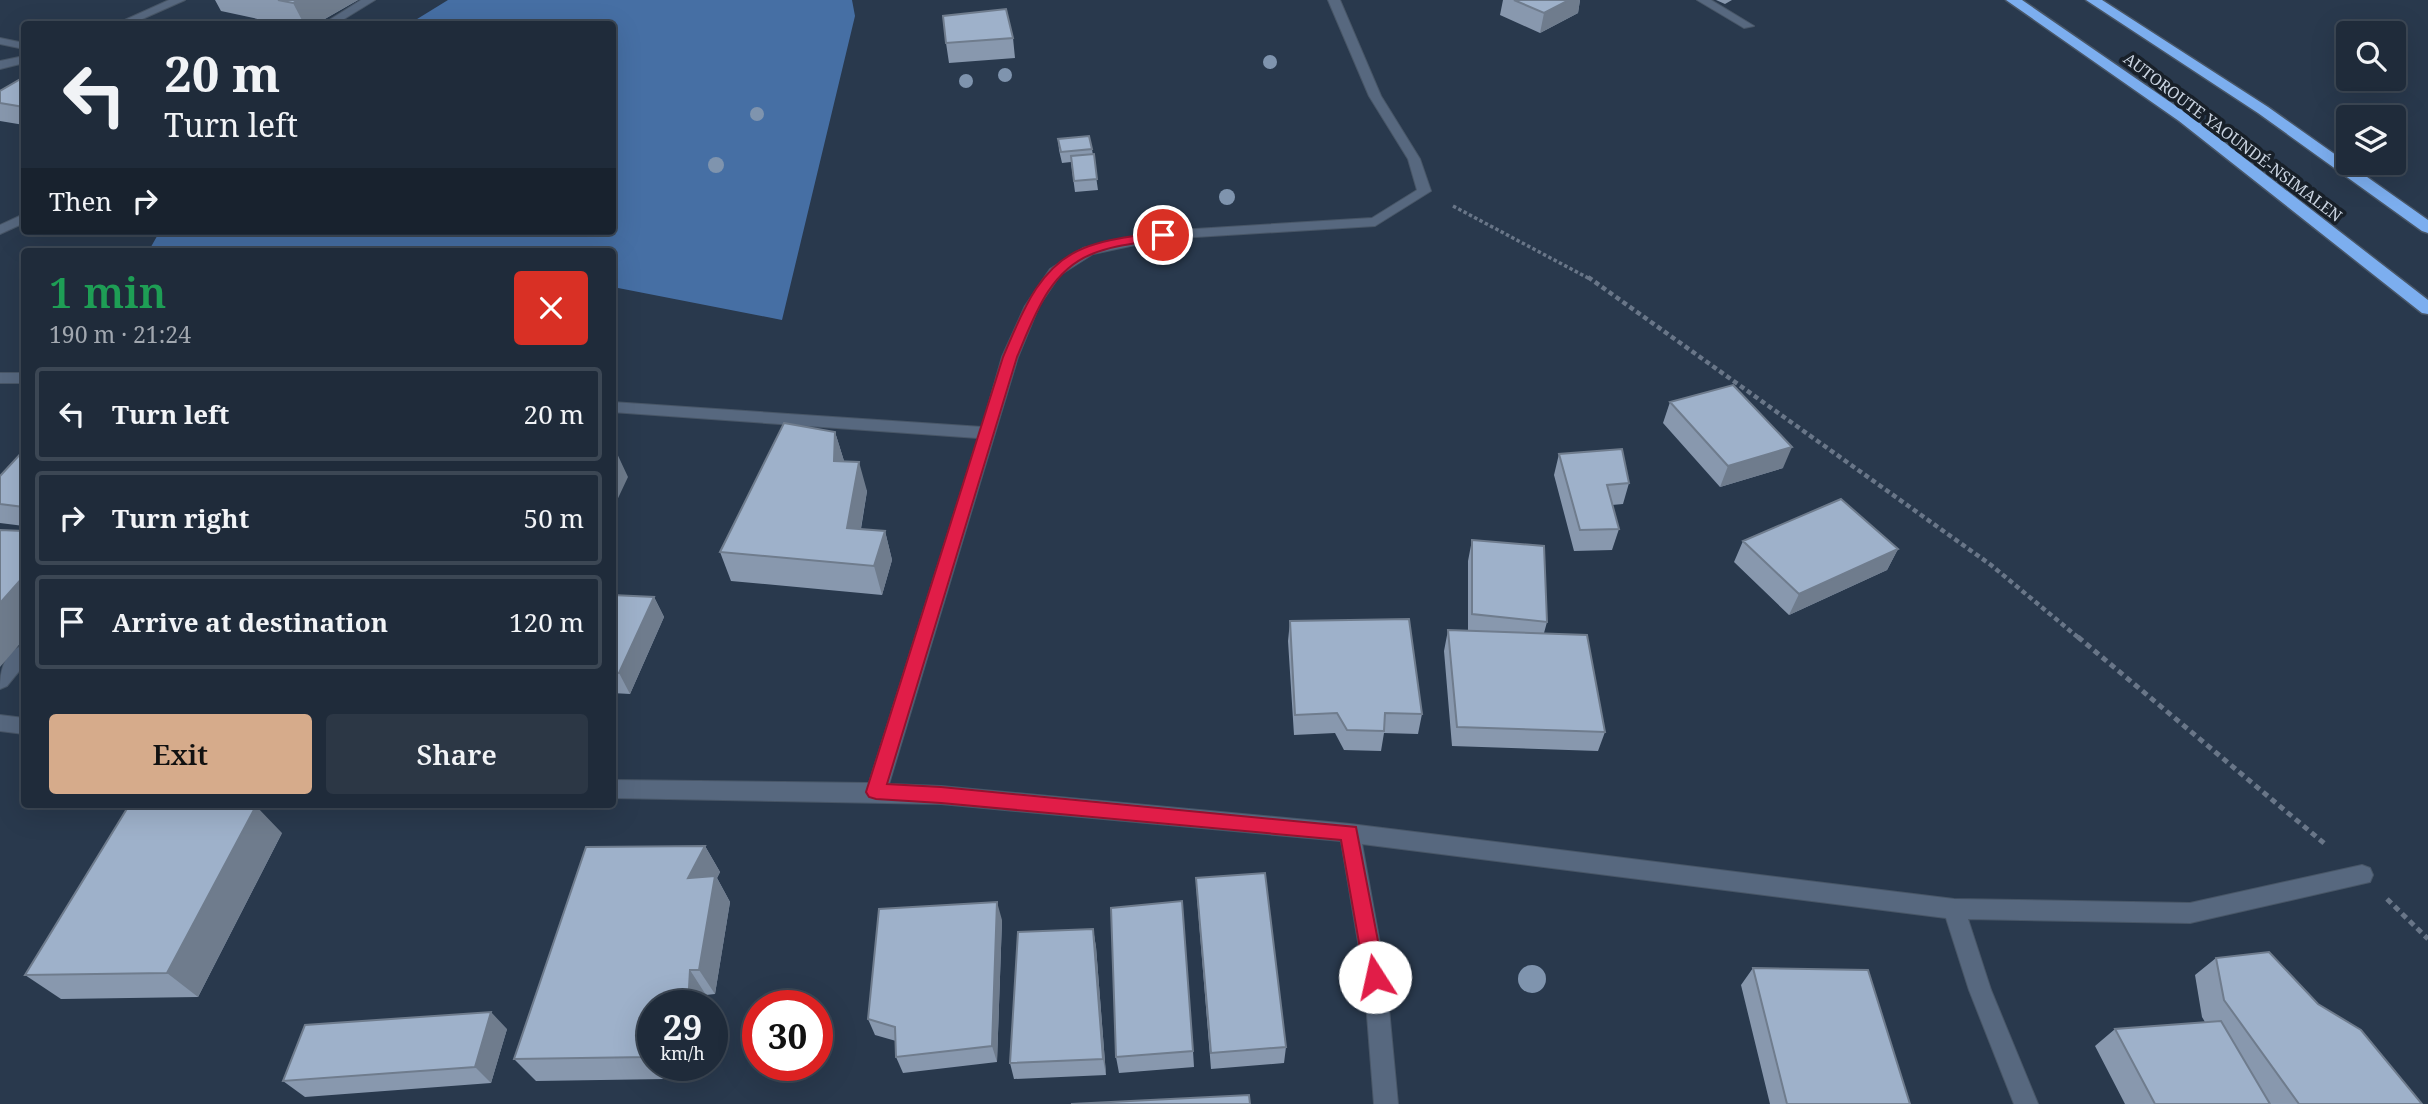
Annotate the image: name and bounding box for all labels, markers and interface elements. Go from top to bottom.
map controls [2336,21,2406,175]
button: search [2336,21,2406,91]
text: 20 m [164,40,280,106]
street label: AUTOROUTE YAOUNDÉ-NSIMALEN [2119,47,2347,227]
icon: left [49,49,140,140]
text: Turn left [164,103,298,146]
button: layers [2336,105,2406,175]
icon: right [126,182,164,220]
text: Then [49,183,112,219]
pin [1133,205,1193,265]
icon: arrive [1144,216,1182,254]
text: 1 min [49,263,166,320]
button: close [514,271,588,345]
text: 190 m · 21:24 [49,318,191,350]
icon: left [53,395,91,433]
text: Turn left [112,396,229,432]
text: 20 m [524,396,584,432]
icon: right [53,499,91,537]
text: Turn right [112,500,249,536]
text: 50 m [524,500,584,536]
icon: arrive [53,603,91,641]
text: Arrive at destination [112,604,388,640]
text: 120 m [509,604,584,640]
button: Exit [49,714,312,794]
button: Share [326,714,588,794]
position arrow [1338,940,1412,1014]
speed limit sign: 30 [742,990,833,1081]
text: 29 [663,1003,702,1050]
text: km/h [660,1041,705,1065]

